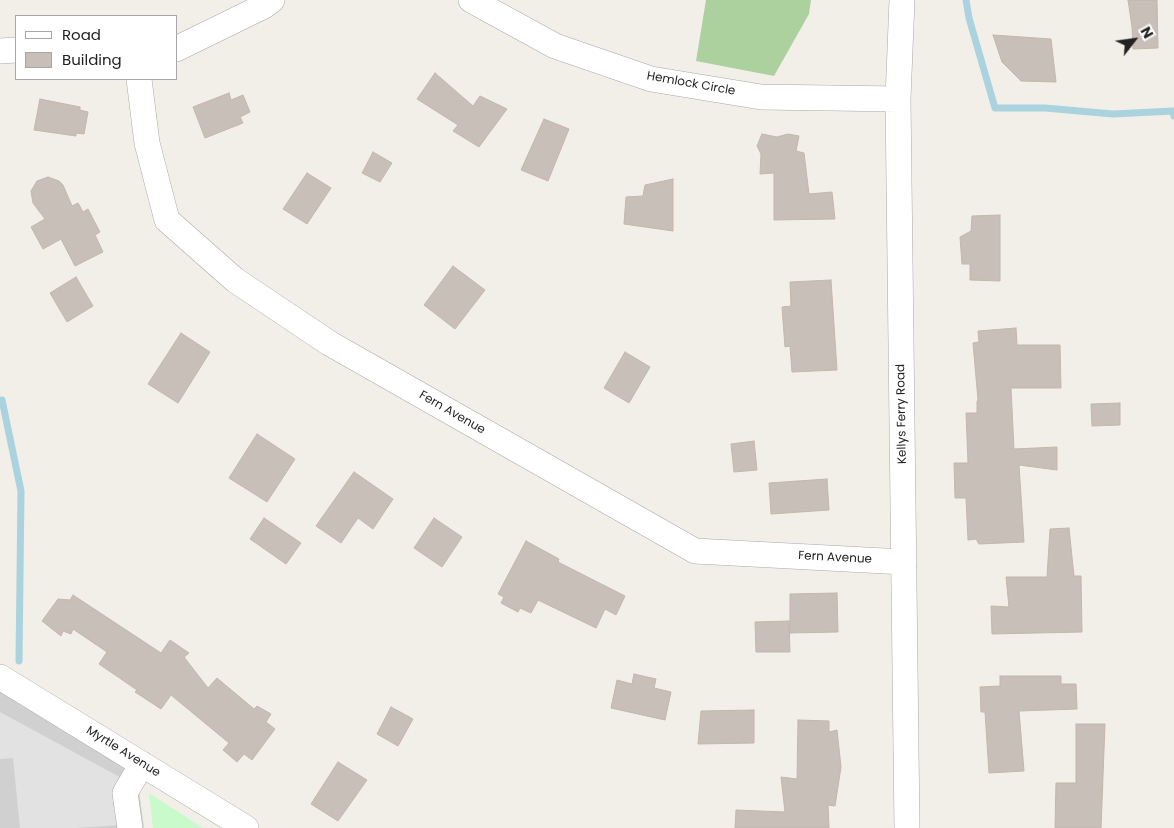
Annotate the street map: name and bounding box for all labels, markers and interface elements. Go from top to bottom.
legend [15,15,178,80]
north arrow [1109,15,1159,65]
text: N [1136,23,1158,42]
text: Road [62,24,101,45]
text: Building [62,49,122,70]
street label: Hemlock Circle [646,69,736,99]
street label: Kellys Ferry Road [894,364,910,464]
street label: Fern Avenue [416,388,488,438]
street label: Fern Avenue [798,549,872,567]
street label: Myrtle Avenue [83,723,163,781]

